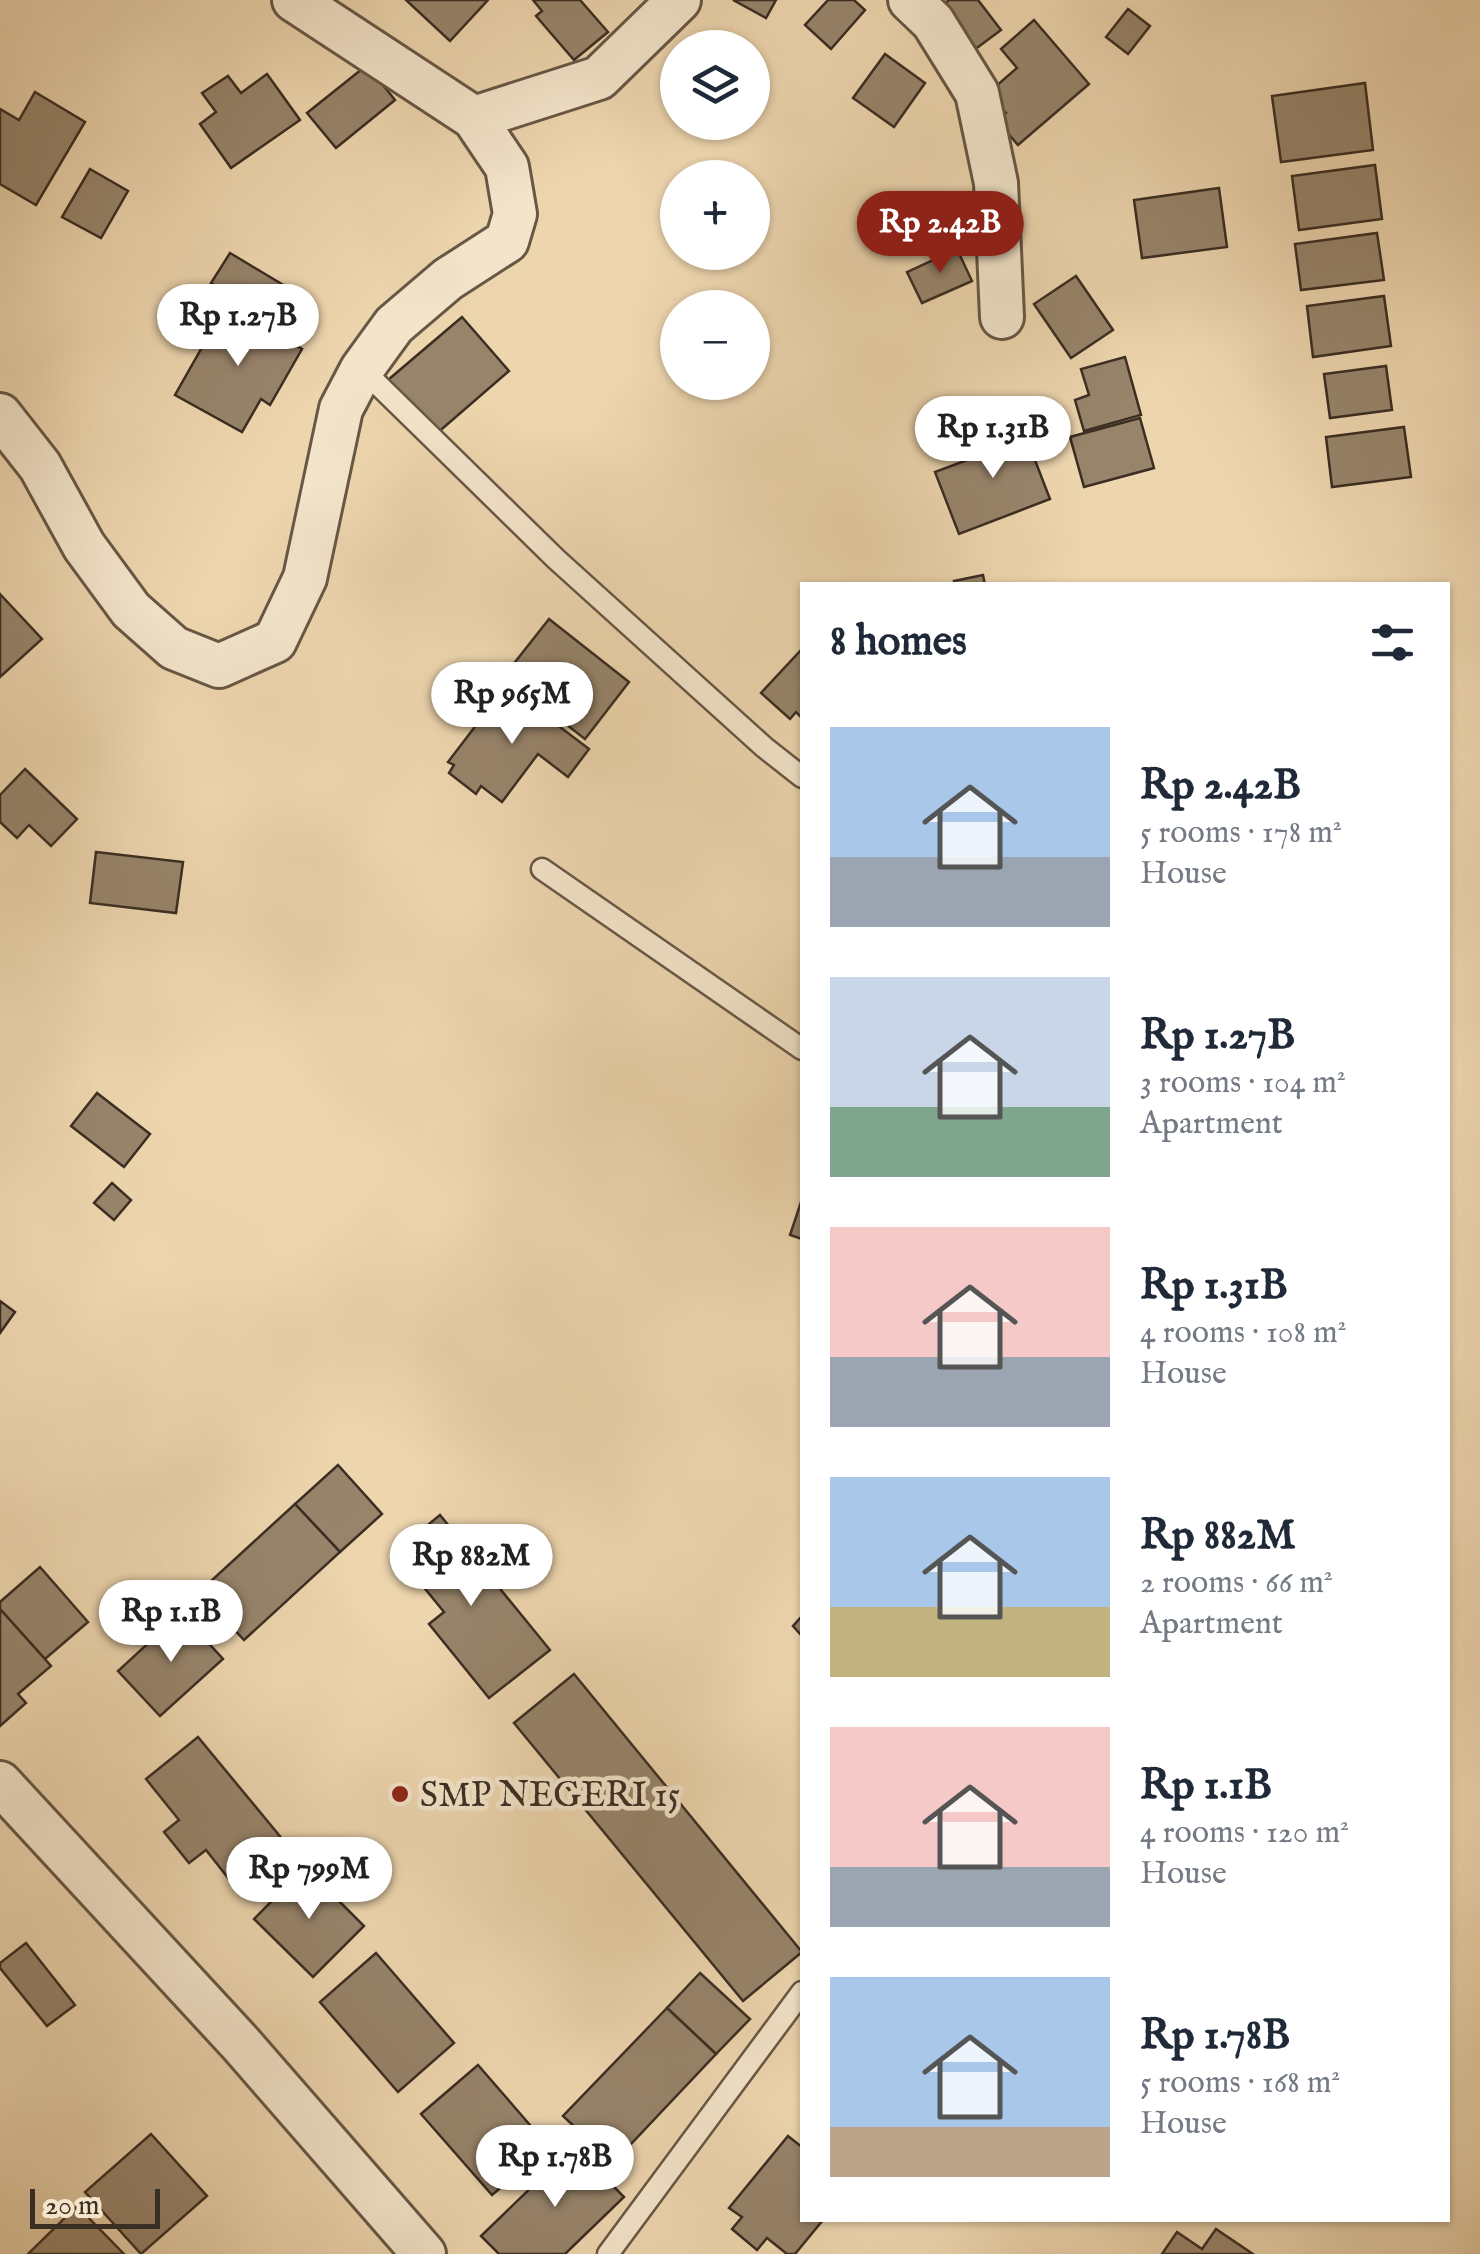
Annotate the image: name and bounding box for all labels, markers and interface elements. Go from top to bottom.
map controls [660,30,770,400]
button: layers [660,30,770,140]
button: + [660,160,770,270]
pin: Rp 2.42B [837,191,1043,276]
text: Rp 2.42B [879,203,1001,244]
pin: Rp 1.27B [135,284,341,369]
button: − [660,290,770,400]
text: Rp 1.27B [179,296,297,337]
pin: Rp 1.31B [890,396,1096,481]
text: Rp 1.31B [937,408,1049,449]
icon: filters [1365,615,1420,670]
text: 8 homes [830,616,967,669]
pin: Rp 965M [420,662,604,747]
text: Rp 965M [453,674,571,715]
text: Rp 2.42B [1140,760,1301,813]
icon: home [910,767,1030,887]
text: 5 rooms · 178 m² [1140,813,1342,854]
text: House [1140,854,1227,895]
text: Rp 1.27B [1140,1010,1295,1063]
icon: home [910,1017,1030,1137]
text: 3 rooms · 104 m² [1140,1063,1346,1104]
text: Apartment [1140,1104,1283,1145]
text: Rp 1.31B [1140,1260,1287,1313]
icon: home [910,1267,1030,1387]
text: 4 rooms · 108 m² [1140,1313,1347,1354]
text: House [1140,1354,1227,1395]
text: Rp 882M [1140,1510,1296,1563]
icon: home [910,1517,1030,1637]
pin: Rp 882M [379,1524,563,1609]
text: Rp 882M [412,1536,530,1577]
text: 2 rooms · 66 m² [1140,1563,1333,1604]
pin: Rp 1.1B [79,1580,263,1665]
text: Rp 1.1B [121,1592,221,1633]
text: Apartment [1140,1604,1283,1645]
text: Rp 1.1B [1140,1760,1272,1813]
icon: home [910,1767,1030,1887]
place label: SMP NEGERI 15 [420,1774,680,1819]
marker: SMP NEGERI 15 [389,1783,411,1805]
text: 4 rooms · 120 m² [1140,1813,1349,1854]
pin: Rp 799M [217,1837,401,1922]
text: Rp 799M [248,1849,370,1890]
text: House [1140,1854,1227,1895]
text: Rp 1.78B [1140,2010,1290,2063]
icon: home [910,2017,1030,2137]
text: 5 rooms · 168 m² [1140,2063,1340,2104]
text: House [1140,2104,1227,2145]
pin: Rp 1.78B [452,2125,658,2210]
text: Rp 1.78B [498,2137,612,2178]
scale bar [30,2184,160,2228]
text: 20 m [45,2189,100,2224]

